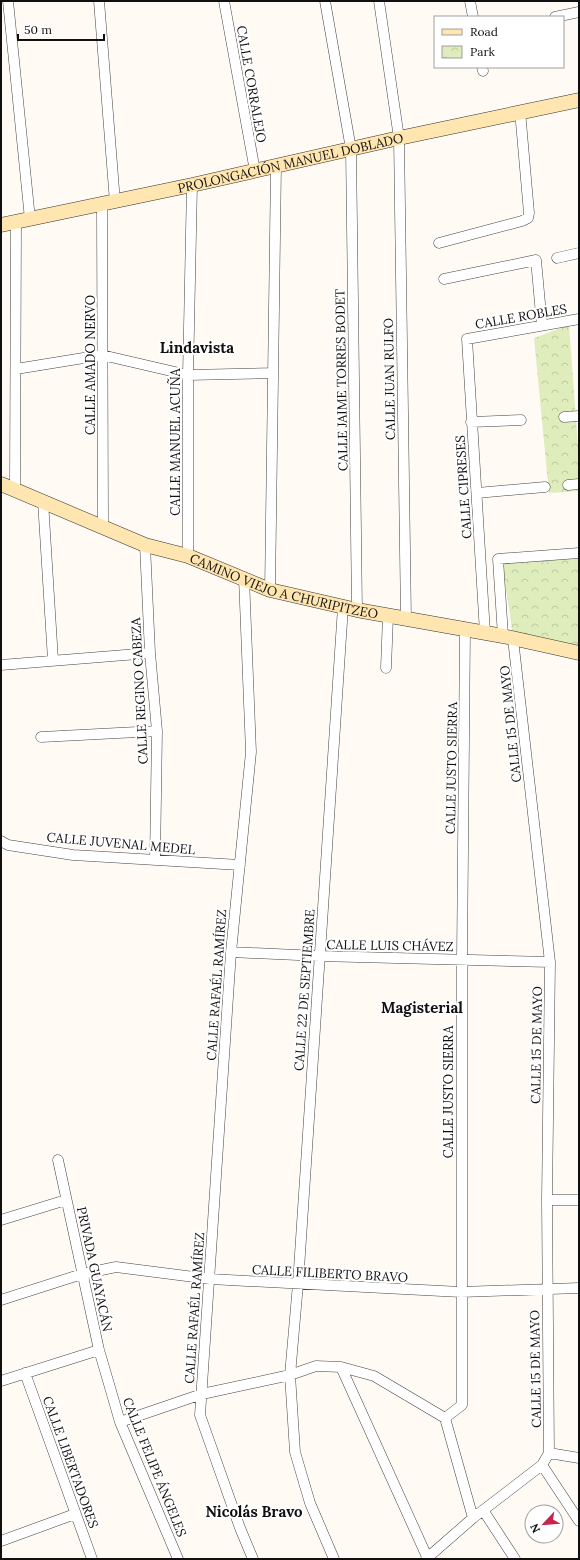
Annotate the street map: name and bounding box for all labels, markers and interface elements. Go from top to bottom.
scale bar [18,16,104,42]
legend [434,16,564,68]
text: 50 m [24,22,52,37]
street label: CALLE CORRALEJO [233,24,270,144]
text: Road [470,24,498,39]
text: Park [470,44,496,59]
street label: PROLONGACIÓN MANUEL DOBLADO [176,129,405,197]
street label: CALLE JAIME TORRES BODET [331,288,352,471]
street label: CALLE AMADO NERVO [82,295,99,435]
street label: CALLE ROBLES [474,300,568,333]
street label: CALLE JUAN RULFO [380,318,399,440]
district label: Lindavista [160,338,234,357]
street label: CALLE MANUEL ACUÑA [167,367,184,516]
street label: CALLE CIPRESES [451,435,476,539]
street label: CAMINO VIEJO A CHURIPITZEO [187,550,379,623]
street label: CALLE REGINO CABEZA [127,616,152,765]
street label: CALLE 15 DE MAYO [496,664,525,783]
street label: CALLE JUSTO SIERRA [442,701,461,834]
street label: CALLE JUVENAL MEDEL [46,829,196,859]
street label: CALLE 22 DE SEPTIEMBRE [290,908,319,1072]
street label: CALLE RAFAÉL RAMÍREZ [203,909,230,1061]
street label: CALLE LUIS CHÁVEZ [326,936,454,955]
street label: CALLE 15 DE MAYO [527,986,546,1104]
district label: Magisterial [381,998,463,1017]
street label: CALLE JUSTO SIERRA [440,1025,457,1158]
street label: PRIVADA GUAYACÁN [73,1205,116,1333]
street label: CALLE RAFAÉL RAMÍREZ [181,1232,208,1384]
street label: CALLE FILIBERTO BRAVO [251,1261,408,1286]
street label: CALLE 15 DE MAYO [526,1310,545,1428]
street label: CALLE LIBERTADORES [39,1394,102,1531]
street label: CALLE FELIPE ÁNGELES [119,1395,190,1539]
district label: Nicolás Bravo [205,1502,303,1521]
north arrow [524,1504,564,1544]
text: N [527,1521,543,1535]

